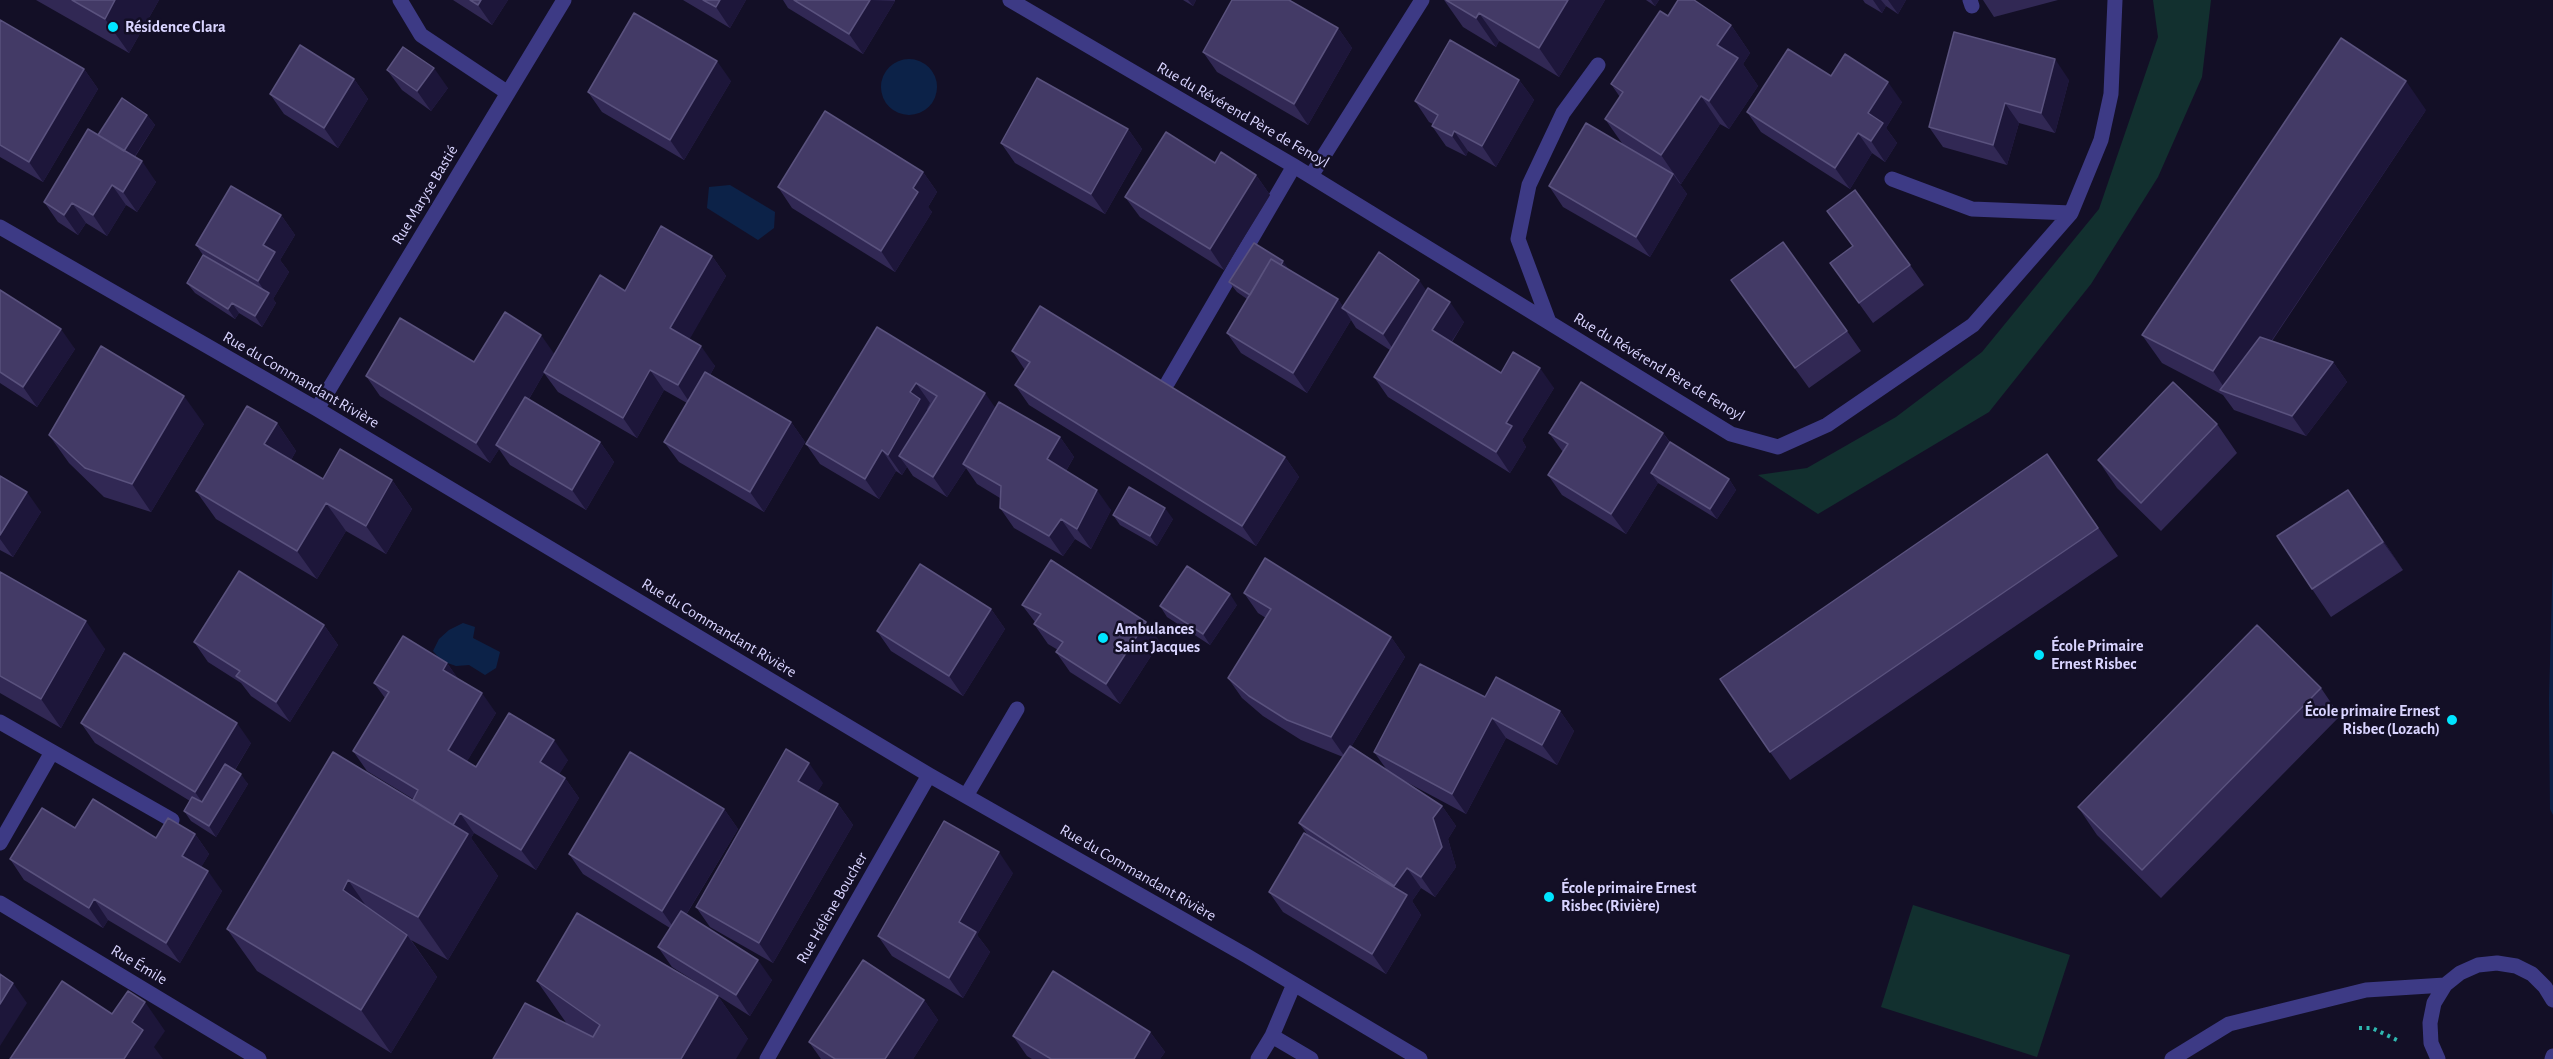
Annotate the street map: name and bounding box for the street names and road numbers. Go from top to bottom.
street label: Rue du Révérend Père de Fenoyl [1153,58,1333,172]
street label: Rue Maryse Bastié [388,142,462,248]
street label: Rue du Révérend Père de Fenoyl [1570,308,1748,426]
street label: Rue du Commandant Rivière [219,327,383,433]
street label: Rue du Commandant Rivière [638,574,800,682]
street label: Rue du Commandant Rivière [1056,820,1220,926]
street label: Rue Hélène Boucher [792,849,872,967]
street label: Rue Émile [107,941,171,989]

